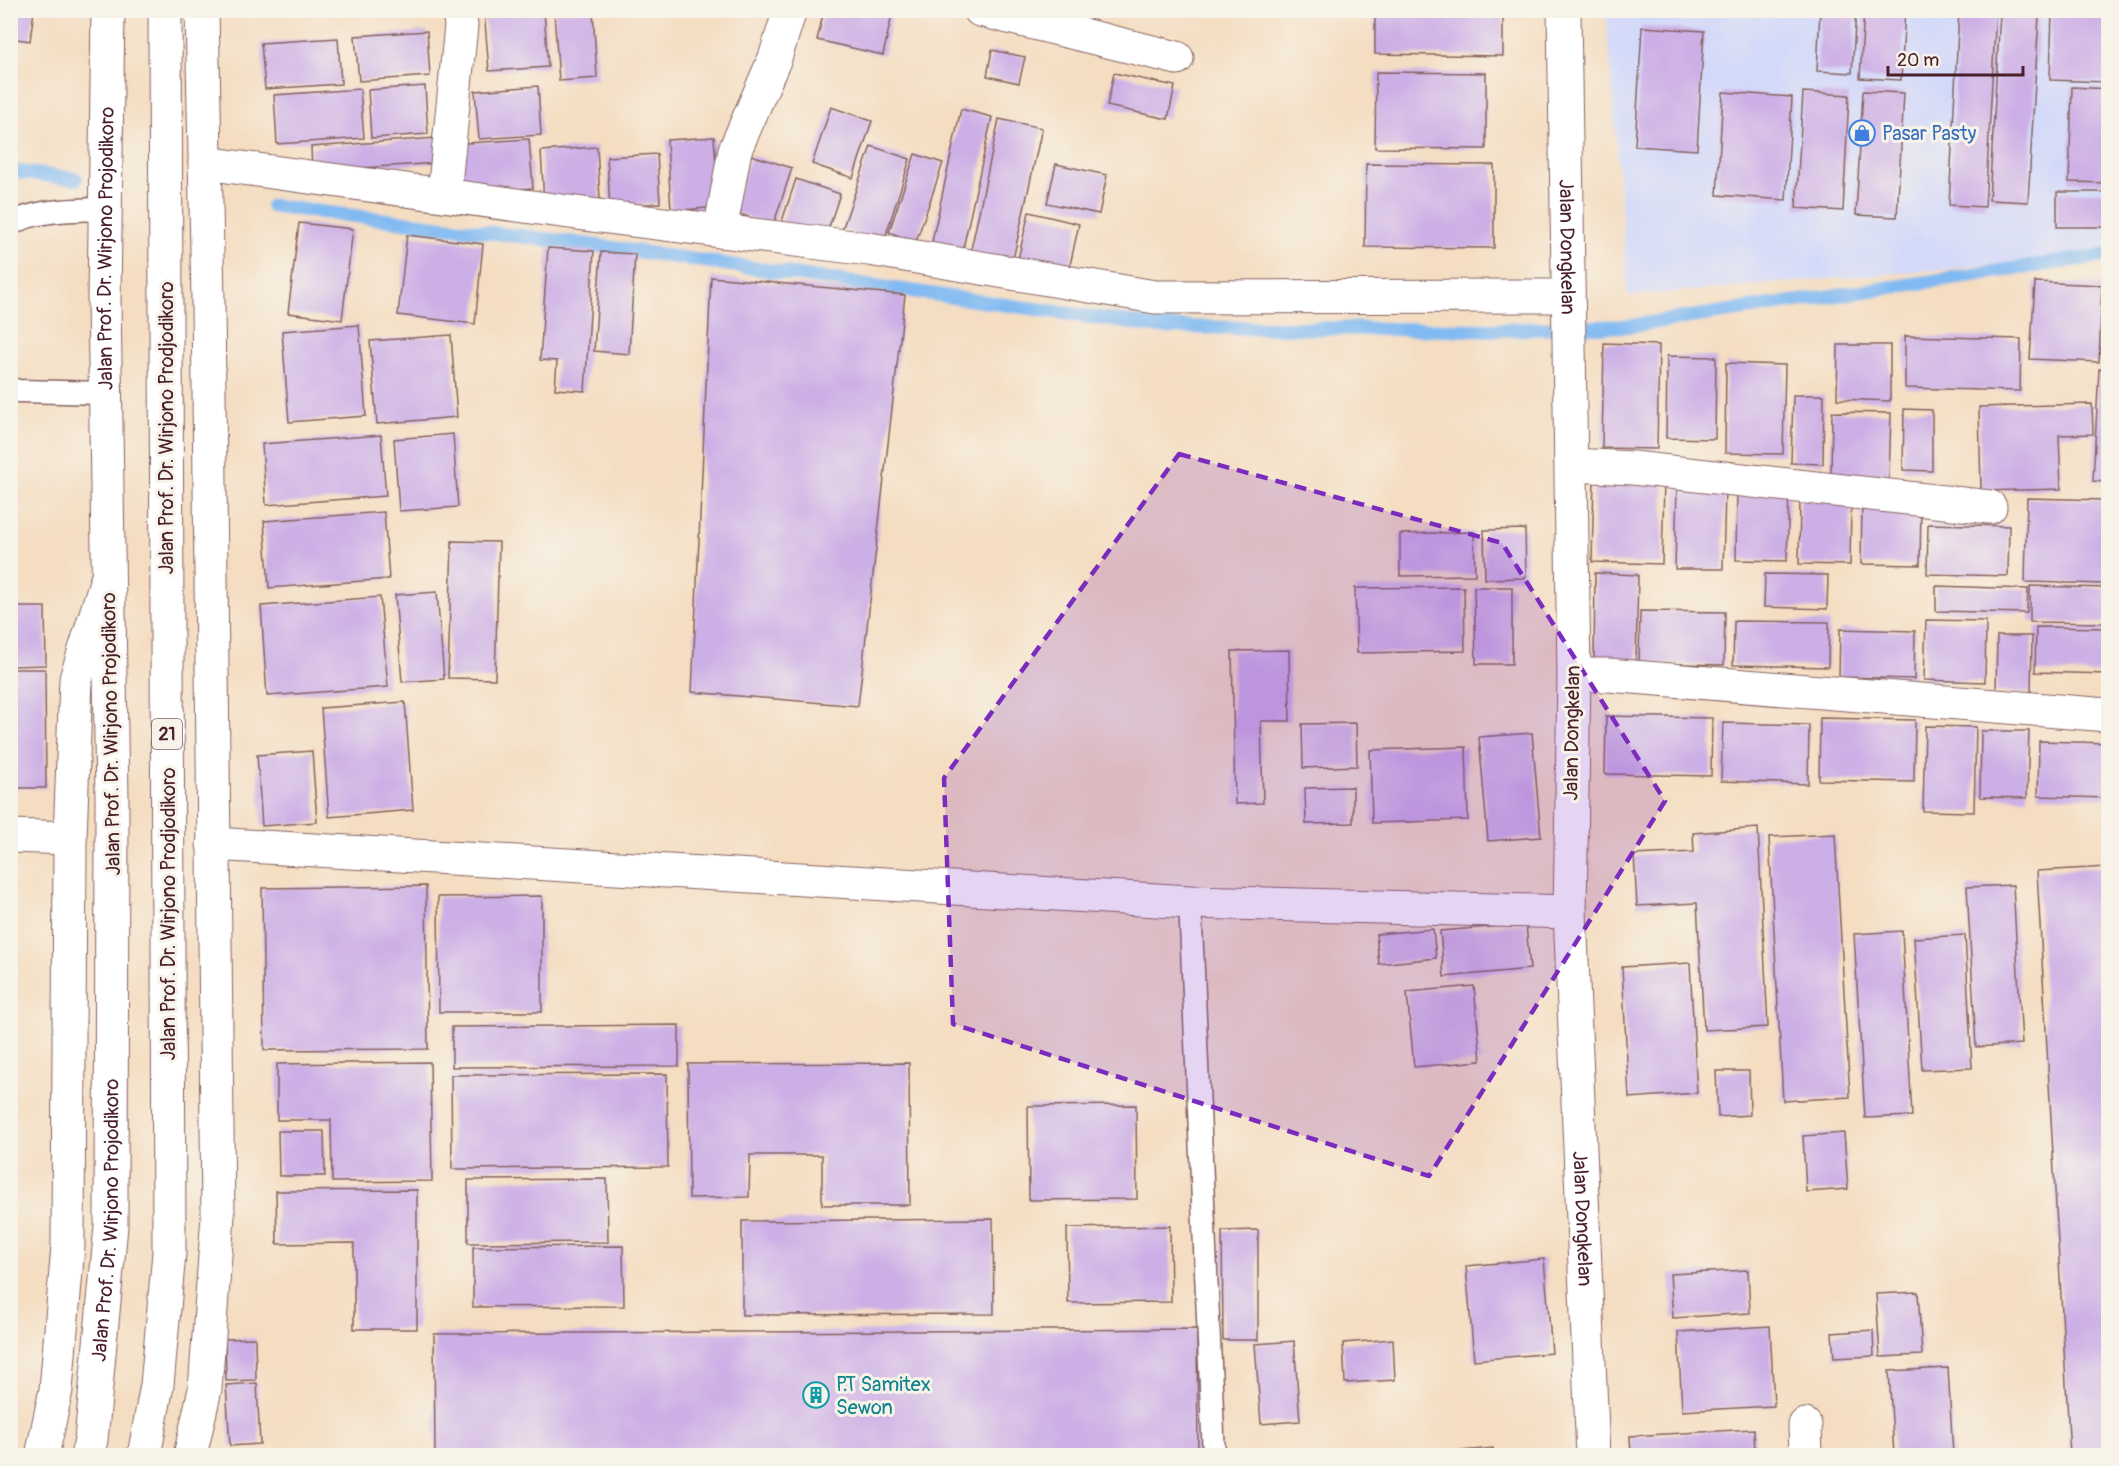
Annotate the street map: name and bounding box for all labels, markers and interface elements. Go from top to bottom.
scale bar [1888,39,2023,77]
text: 20 m [1897,49,1939,72]
street label: Jalan Prof. Dr. Wirjono Projodikoro [91,106,119,390]
shop icon: Pasar Pasty [1847,118,1877,148]
place label: Pasar Pasty [1882,121,1977,146]
street label: Jalan Dongkelan [1554,179,1581,315]
street label: Jalan Prof. Dr. Wirjono Prodjodikoro [154,281,179,575]
street label: Jalan Prof. Dr. Wirjono Projodikoro [96,592,126,876]
street label: Jalan Dongkelan [1558,665,1586,801]
road number: 21 [152,719,182,749]
street label: Jalan Prof. Dr. Wirjono Prodjodikoro [156,767,181,1061]
street label: Jalan Prof. Dr. Wirjono Projodikoro [86,1078,124,1363]
street label: Jalan Dongkelan [1568,1150,1598,1287]
place label: P.T Samitex Sewon [836,1372,931,1420]
building icon: P.T Samitex Sewon [801,1380,831,1410]

